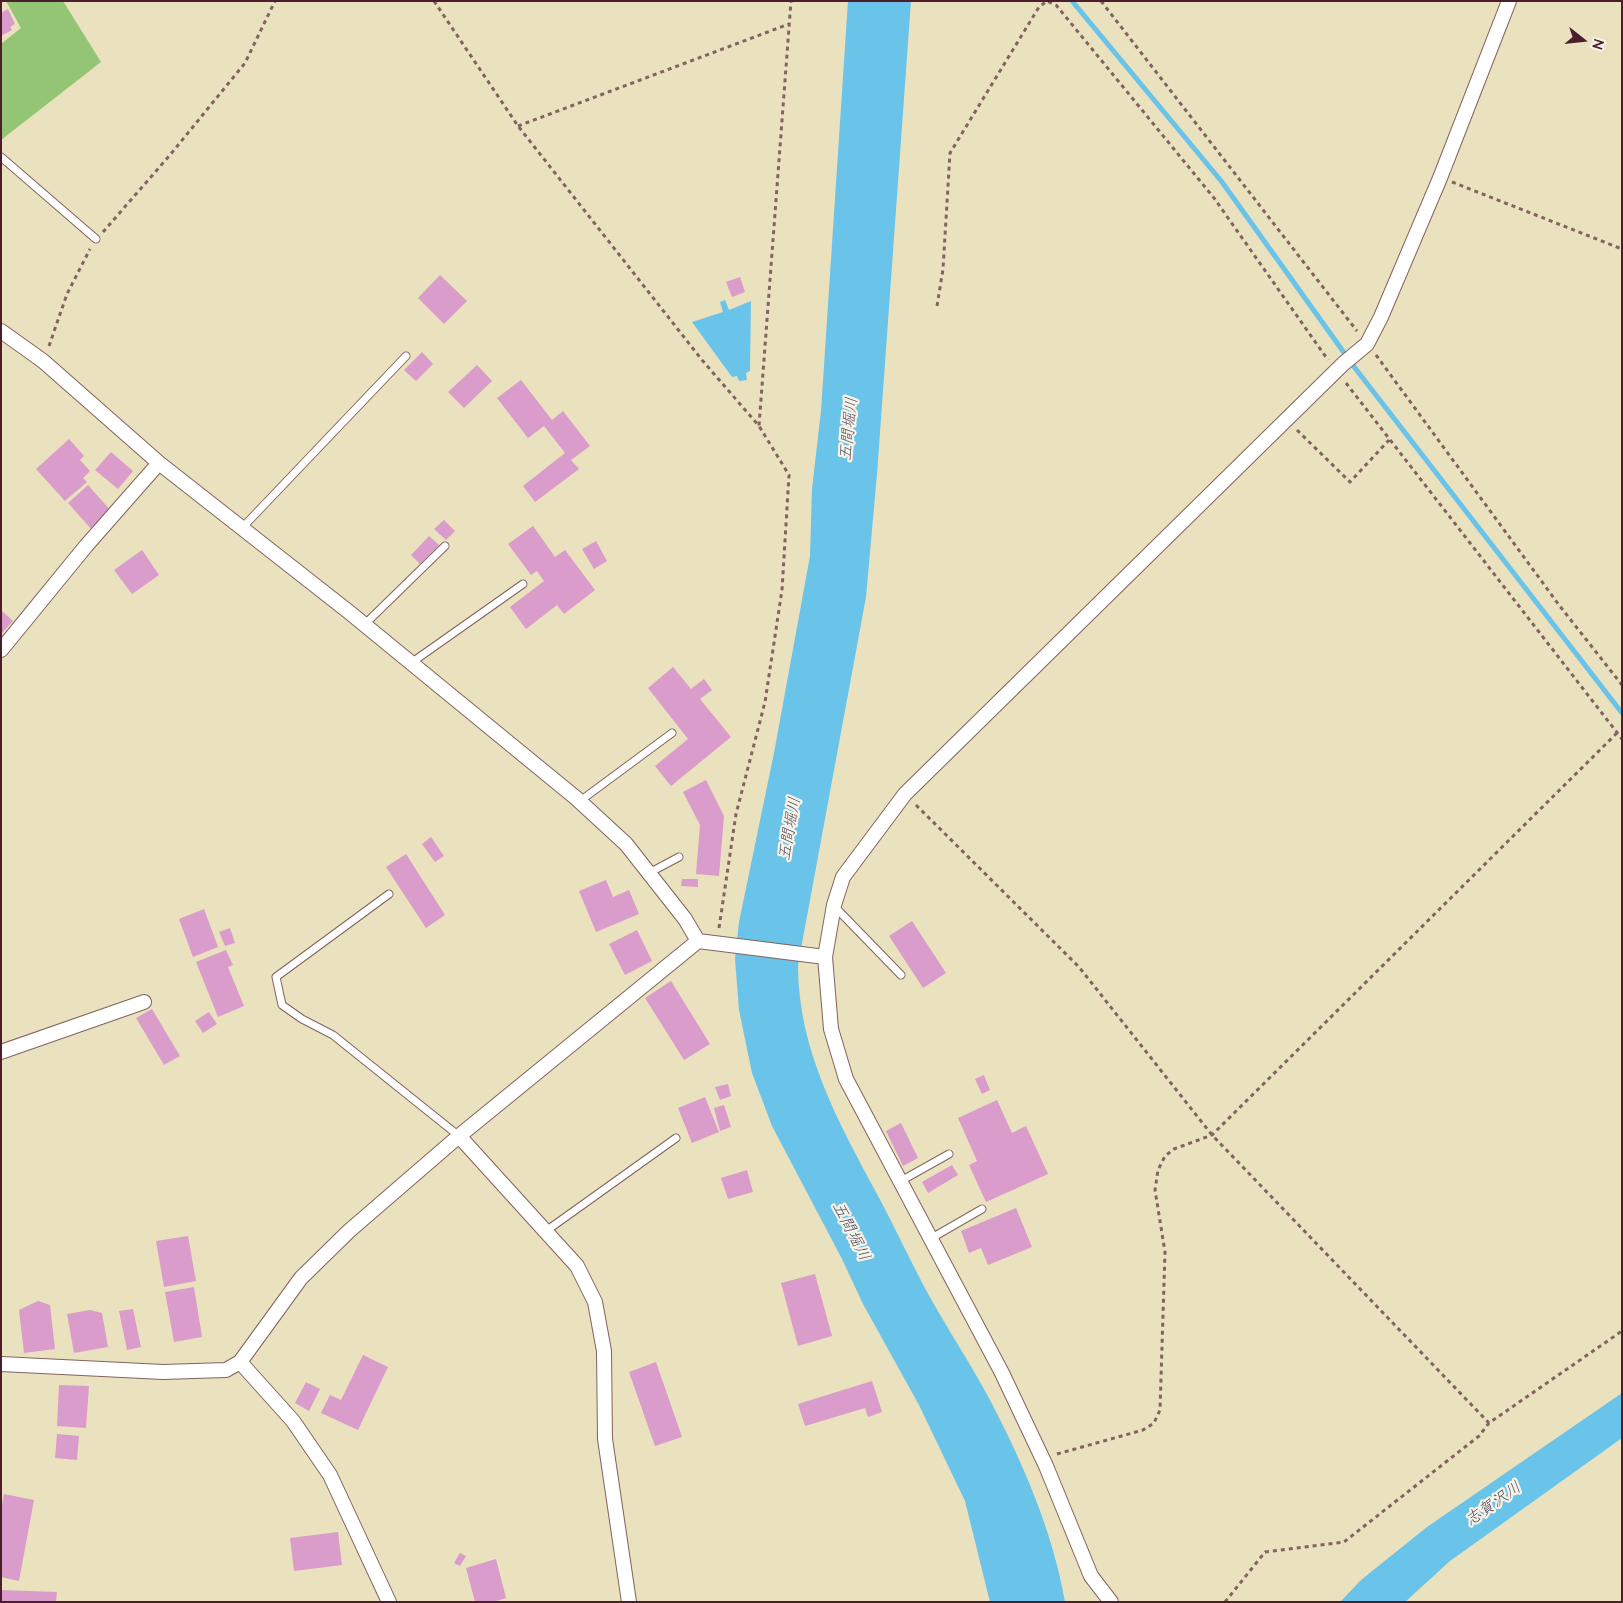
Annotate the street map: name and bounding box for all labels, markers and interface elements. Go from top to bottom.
north arrow [1558,15,1608,65]
text: N [1587,37,1608,51]
water label: 五間堀川 [837,396,863,462]
water label: 五間堀川 [776,796,806,862]
water label: 五間堀川 [827,1199,873,1265]
water label: 志賀沢川 [1462,1479,1526,1531]

